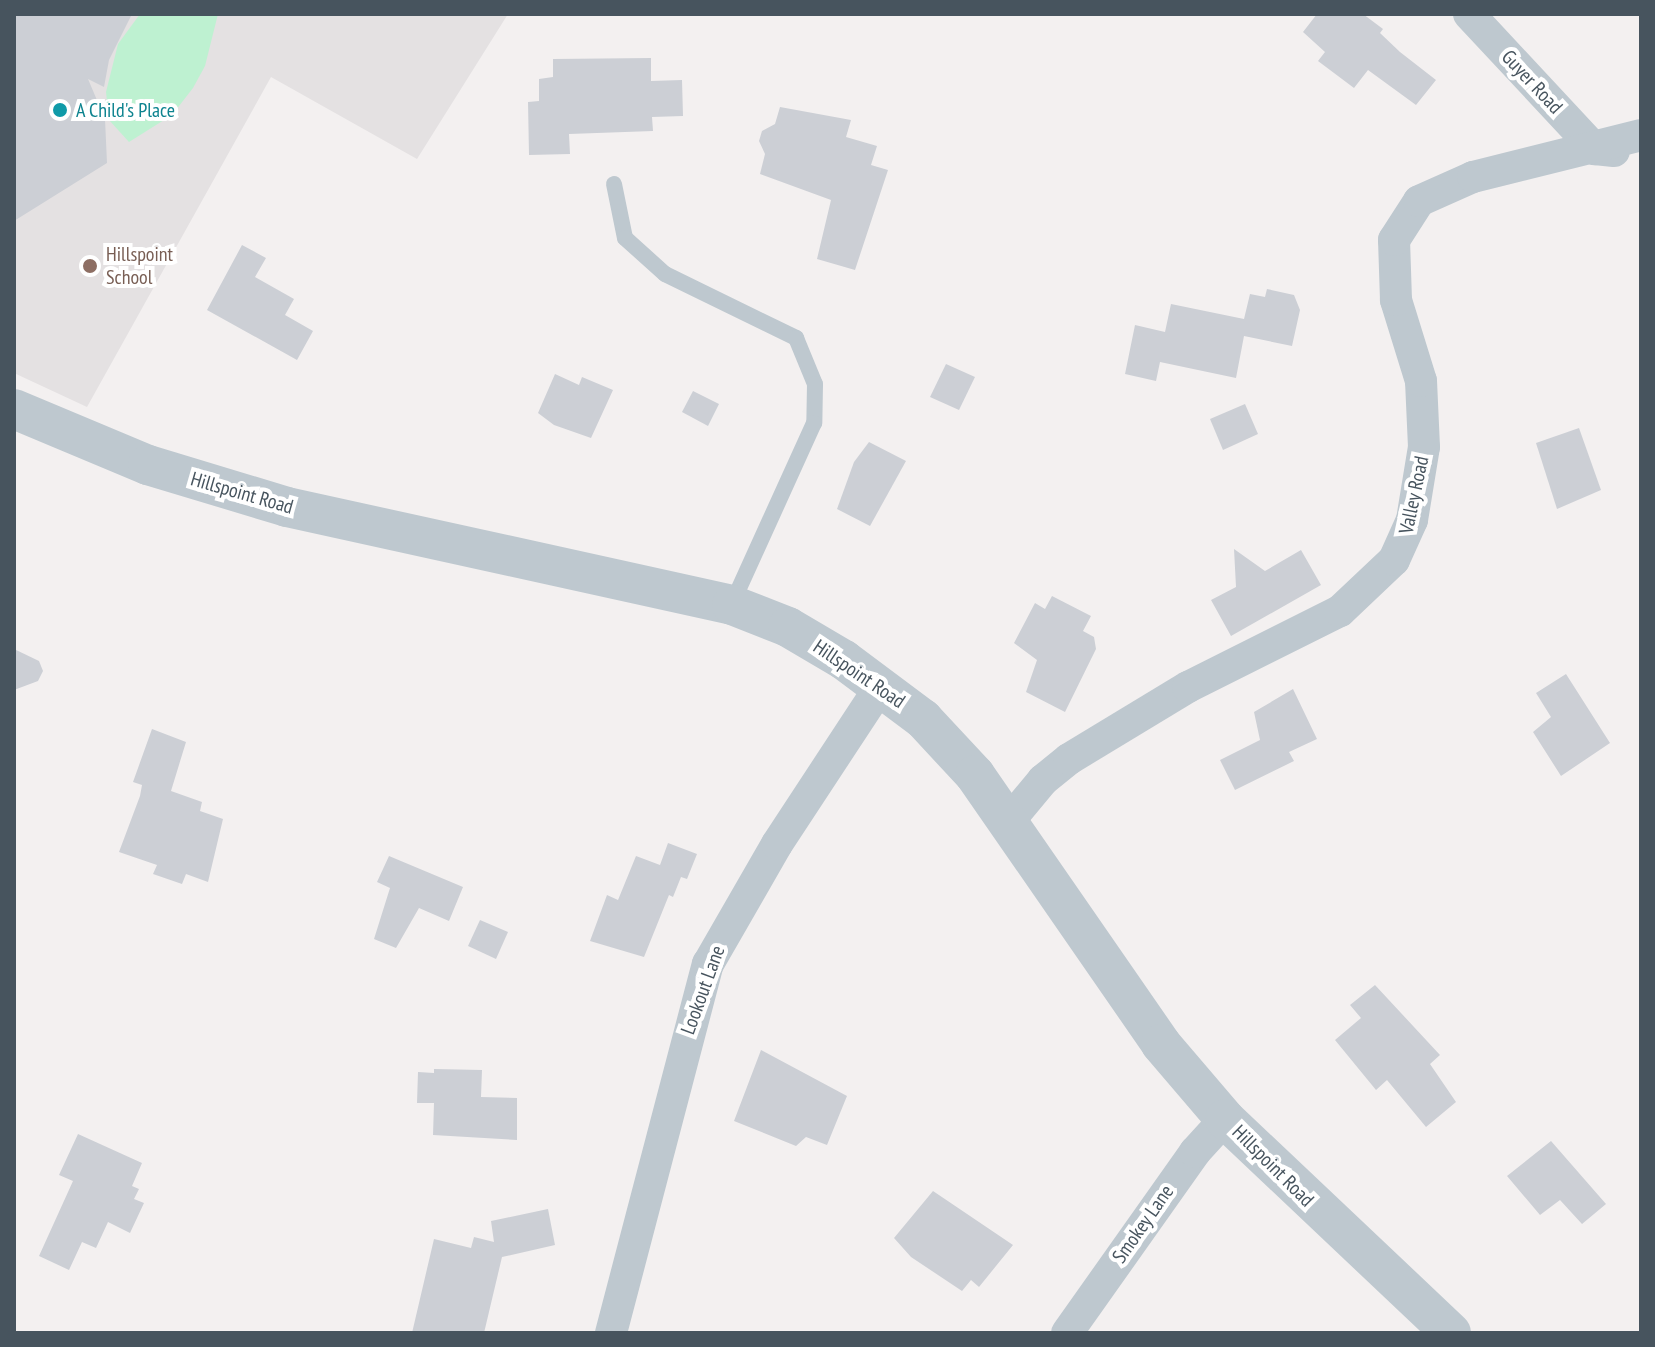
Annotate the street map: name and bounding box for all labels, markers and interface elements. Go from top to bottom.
street label: Guyer Road [1497,45,1567,119]
place label: A Child's Place [76,98,176,122]
marker: A Child's Place [51,101,69,119]
place label: Hillspoint School [106,242,173,289]
marker: Hillspoint School [81,257,99,275]
street label: Valley Road [1394,454,1434,536]
street label: Hillspoint Road [188,467,296,519]
street label: Hillspoint Road [809,635,909,713]
street label: Lookout Lane [676,942,730,1038]
street label: Hillspoint Road [1227,1120,1319,1212]
street label: Smokey Lane [1107,1180,1179,1268]

